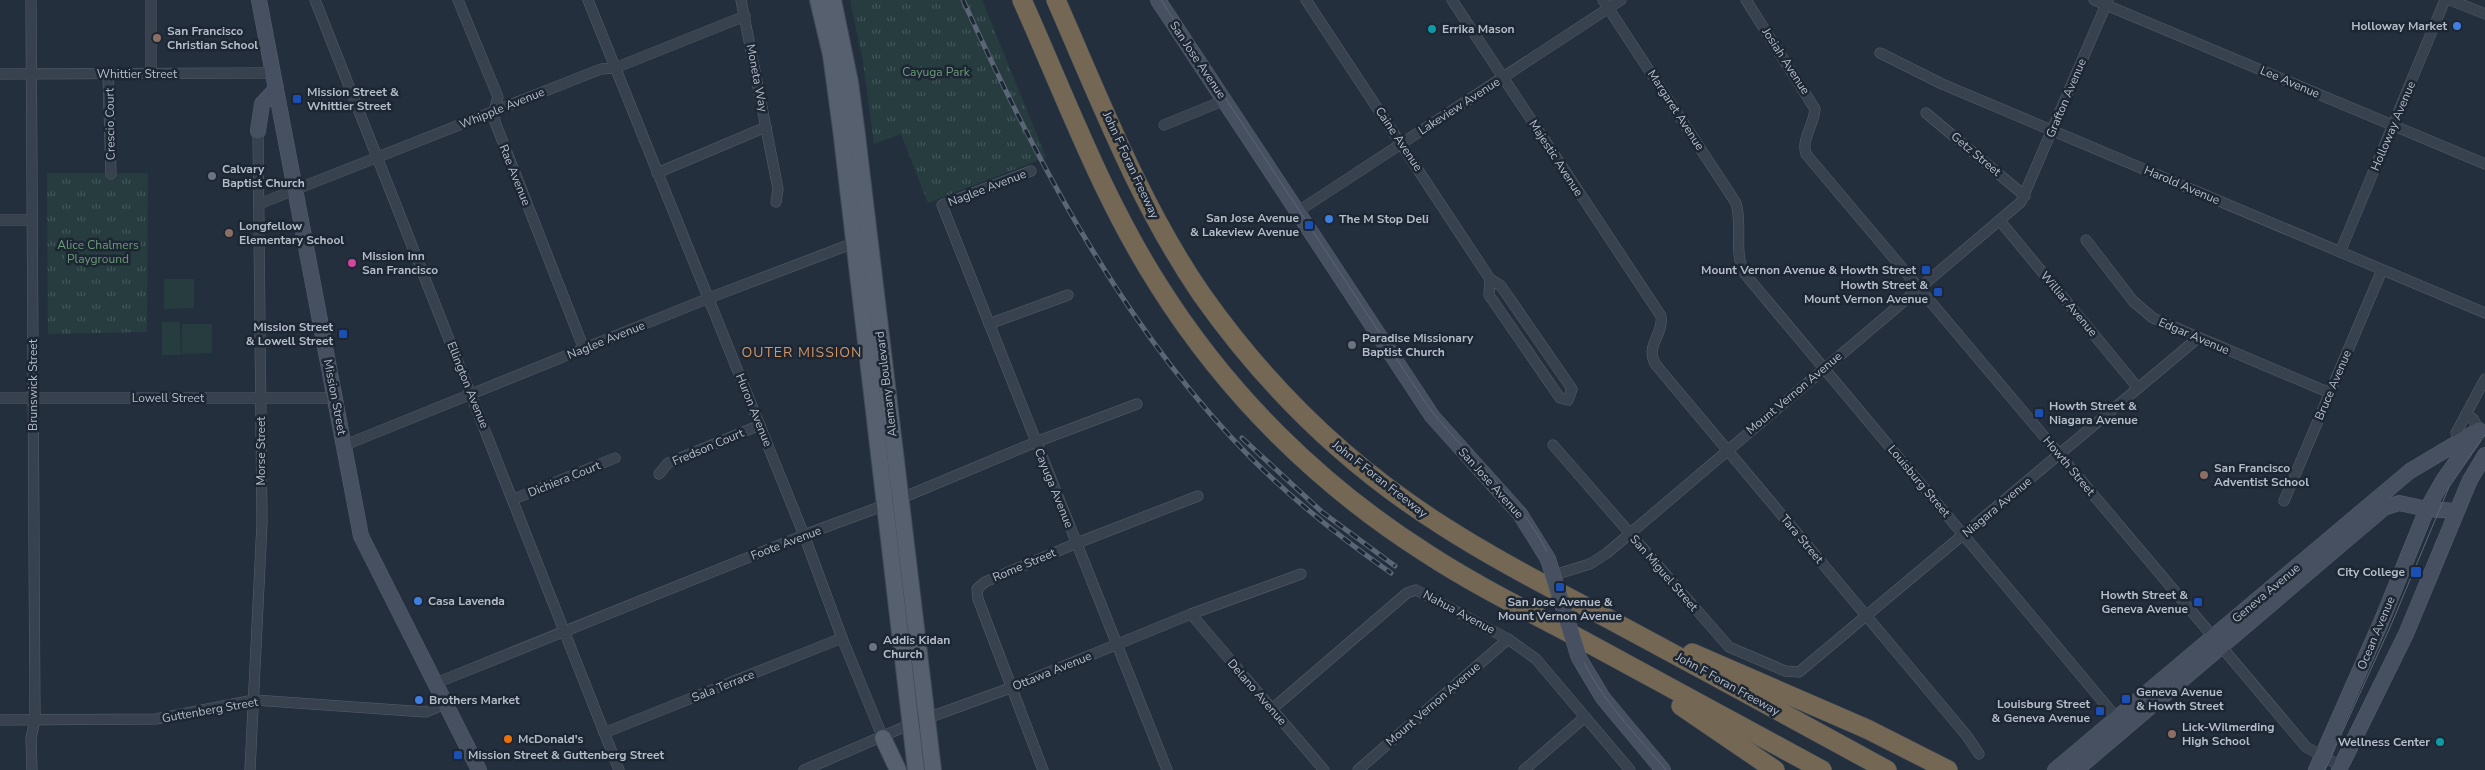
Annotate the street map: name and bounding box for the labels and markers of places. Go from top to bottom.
place label: Holloway Market [2351,18,2447,34]
marker: Holloway Market [2451,20,2463,32]
place label: Errika Mason [1442,21,1515,37]
place label: San Francisco Christian School [167,23,258,53]
marker: Errika Mason [1426,23,1438,35]
marker: San Francisco Christian School [151,32,163,44]
place label: Mission Street & Whittier Street [307,84,399,114]
marker: Mission Street & Whittier Street [291,93,303,105]
place label: Calvary Baptist Church [222,161,305,191]
marker: Calvary Baptist Church [206,170,218,182]
place label: San Jose Avenue & Lakeview Avenue [1190,210,1299,240]
place label: The M Stop Deli [1339,211,1429,227]
marker: The M Stop Deli [1323,213,1335,225]
place label: Longfellow Elementary School [239,218,344,248]
marker: San Jose Avenue & Lakeview Avenue [1303,219,1315,231]
marker: Longfellow Elementary School [223,227,235,239]
place label: Mission Inn San Francisco [362,248,438,278]
marker: Mission Inn San Francisco [346,257,358,269]
place label: Mount Vernon Avenue & Howth Street [1701,262,1916,278]
marker: Mount Vernon Avenue & Howth Street [1920,264,1932,276]
place label: Howth Street & Mount Vernon Avenue [1804,277,1928,307]
marker: Howth Street & Mount Vernon Avenue [1932,286,1944,298]
place label: Mission Street & Lowell Street [246,319,333,349]
marker: Mission Street & Lowell Street [337,328,349,340]
place label: Paradise Missionary Baptist Church [1362,330,1474,360]
marker: Paradise Missionary Baptist Church [1346,339,1358,351]
place label: Howth Street & Niagara Avenue [2049,398,2138,428]
marker: Howth Street & Niagara Avenue [2033,407,2045,419]
place label: San Francisco Adventist School [2214,460,2309,490]
marker: San Francisco Adventist School [2198,469,2210,481]
place label: City College [2337,564,2405,580]
marker: City College [2409,565,2423,579]
marker: San Jose Avenue & Mount Vernon Avenue [1554,581,1566,593]
place label: Howth Street & Geneva Avenue [2100,587,2188,617]
place label: Casa Lavenda [428,593,505,609]
place label: San Jose Avenue & Mount Vernon Avenue [1498,594,1623,624]
marker: Casa Lavenda [412,595,424,607]
marker: Howth Street & Geneva Avenue [2192,596,2204,608]
place label: Addis Kidan Church [883,632,950,662]
marker: Addis Kidan Church [867,641,879,653]
place label: Geneva Avenue & Howth Street [2136,684,2224,714]
place label: Brothers Market [429,692,520,708]
marker: Geneva Avenue & Howth Street [2120,693,2132,705]
marker: Brothers Market [413,694,425,706]
place label: Louisburg Street & Geneva Avenue [1992,696,2090,726]
marker: Louisburg Street & Geneva Avenue [2094,705,2106,717]
place label: Lick-Wilmerding High School [2182,719,2275,749]
marker: Lick-Wilmerding High School [2166,728,2178,740]
place label: McDonald's [518,731,584,747]
marker: McDonald's [502,733,514,745]
place label: Wellness Center [2338,734,2430,750]
marker: Wellness Center [2434,736,2446,748]
place label: Mission Street & Guttenberg Street [468,747,665,763]
marker: Mission Street & Guttenberg Street [452,749,464,761]

